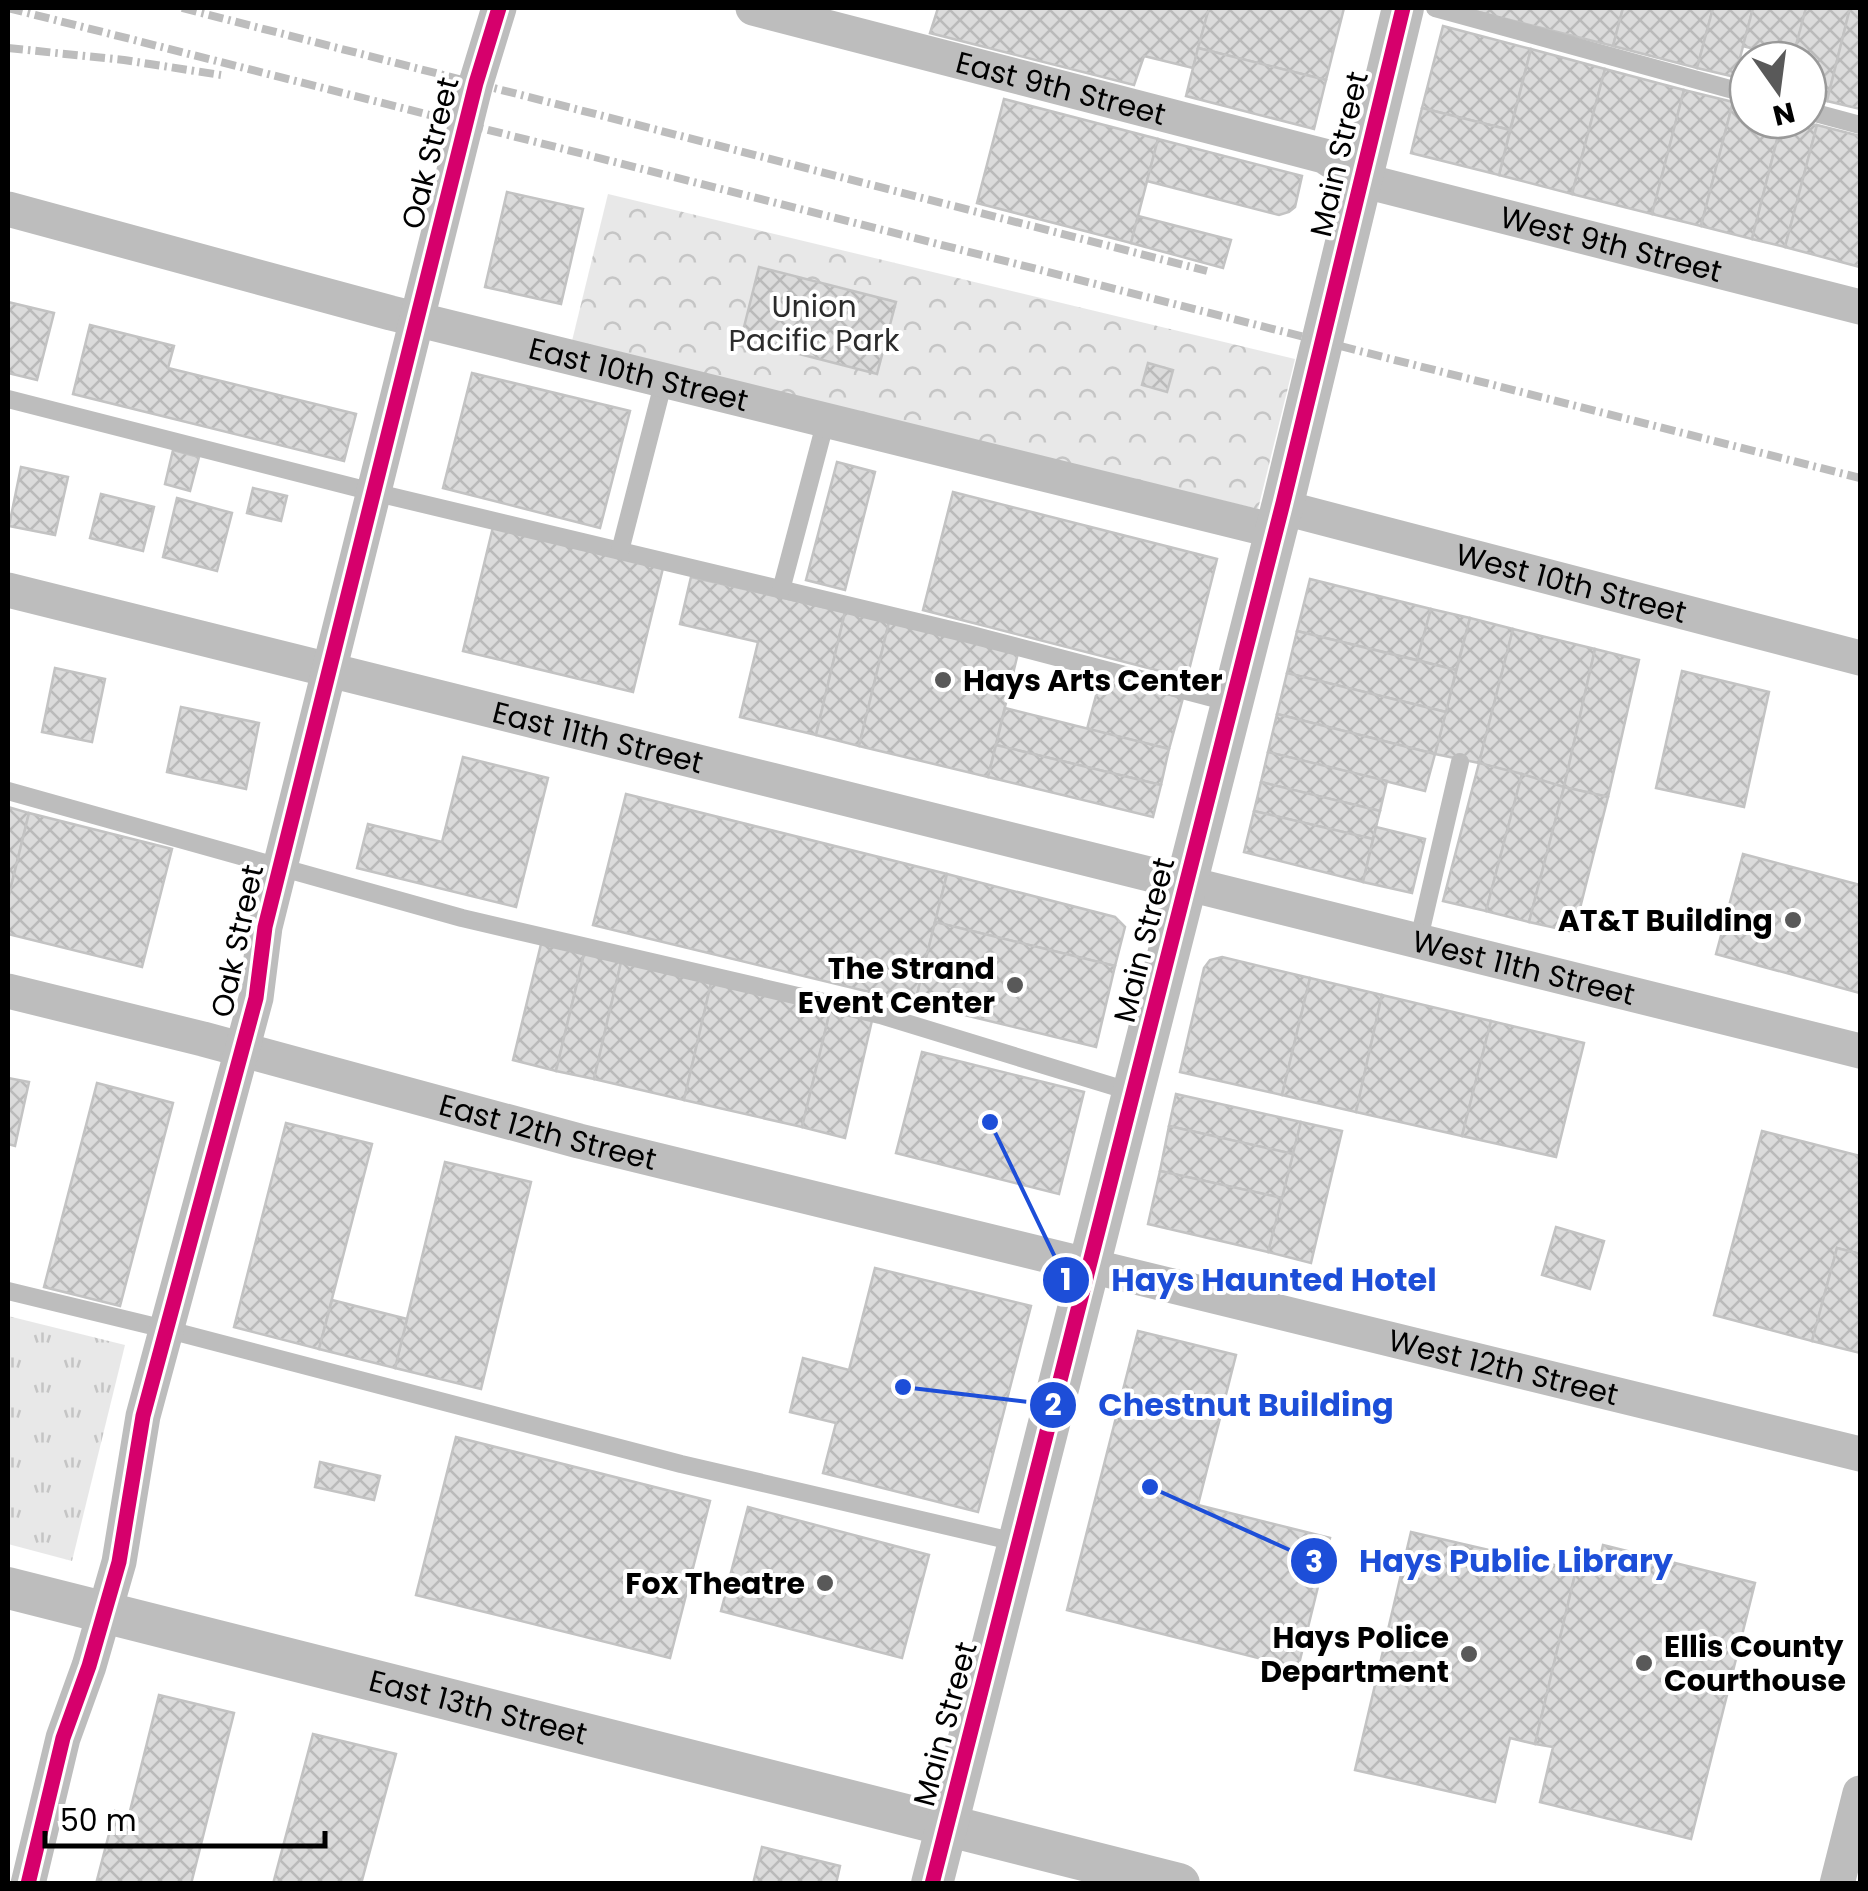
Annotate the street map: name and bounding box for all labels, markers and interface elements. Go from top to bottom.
street label: East 9th Street [951,40,1170,136]
north arrow [1728,40,1828,140]
street label: Main Street [1299,67,1379,241]
street label: Oak Street [390,73,470,233]
text: N [1769,92,1799,135]
street label: West 9th Street [1496,195,1727,293]
park label: Union Pacific Park [729,285,900,362]
street label: East 10th Street [524,326,753,422]
street label: West 10th Street [1451,532,1691,633]
place label: Hays Arts Center [963,659,1223,702]
marker: Hays Arts Center [932,669,954,691]
street label: East 11th Street [488,690,708,784]
street label: Main Street [1103,853,1185,1027]
street label: Oak Street [200,861,274,1021]
place label: AT&T Building [1558,899,1773,942]
marker: AT&T Building [1782,909,1804,931]
street label: West 11th Street [1408,919,1639,1016]
place label: The Strand Event Center [798,947,995,1024]
marker: The Strand Event Center [1004,974,1026,996]
street label: East 12th Street [434,1083,661,1181]
callout: Hays Haunted Hotel [1041,1249,1456,1311]
text: Hays Haunted Hotel [1111,1257,1437,1302]
text: 1 [1060,1258,1072,1301]
street label: West 12th Street [1384,1318,1623,1416]
callout: Chestnut Building [1028,1374,1414,1436]
text: Chestnut Building [1098,1382,1394,1427]
text: 2 [1044,1383,1062,1426]
callout: Hays Public Library [1289,1530,1693,1592]
text: Hays Public Library [1359,1538,1674,1583]
text: 3 [1305,1540,1323,1583]
place label: Fox Theatre [625,1562,805,1605]
marker: Fox Theatre [814,1572,836,1594]
place label: Hays Police Department [1260,1616,1449,1693]
place label: Ellis County Courthouse [1664,1625,1846,1702]
street label: Main Street [902,1637,988,1811]
marker: Hays Police Department [1458,1643,1480,1665]
marker: Ellis County Courthouse [1633,1652,1655,1674]
street label: East 13th Street [365,1659,592,1755]
scale bar [45,1786,325,1848]
text: 50 m [60,1799,137,1842]

